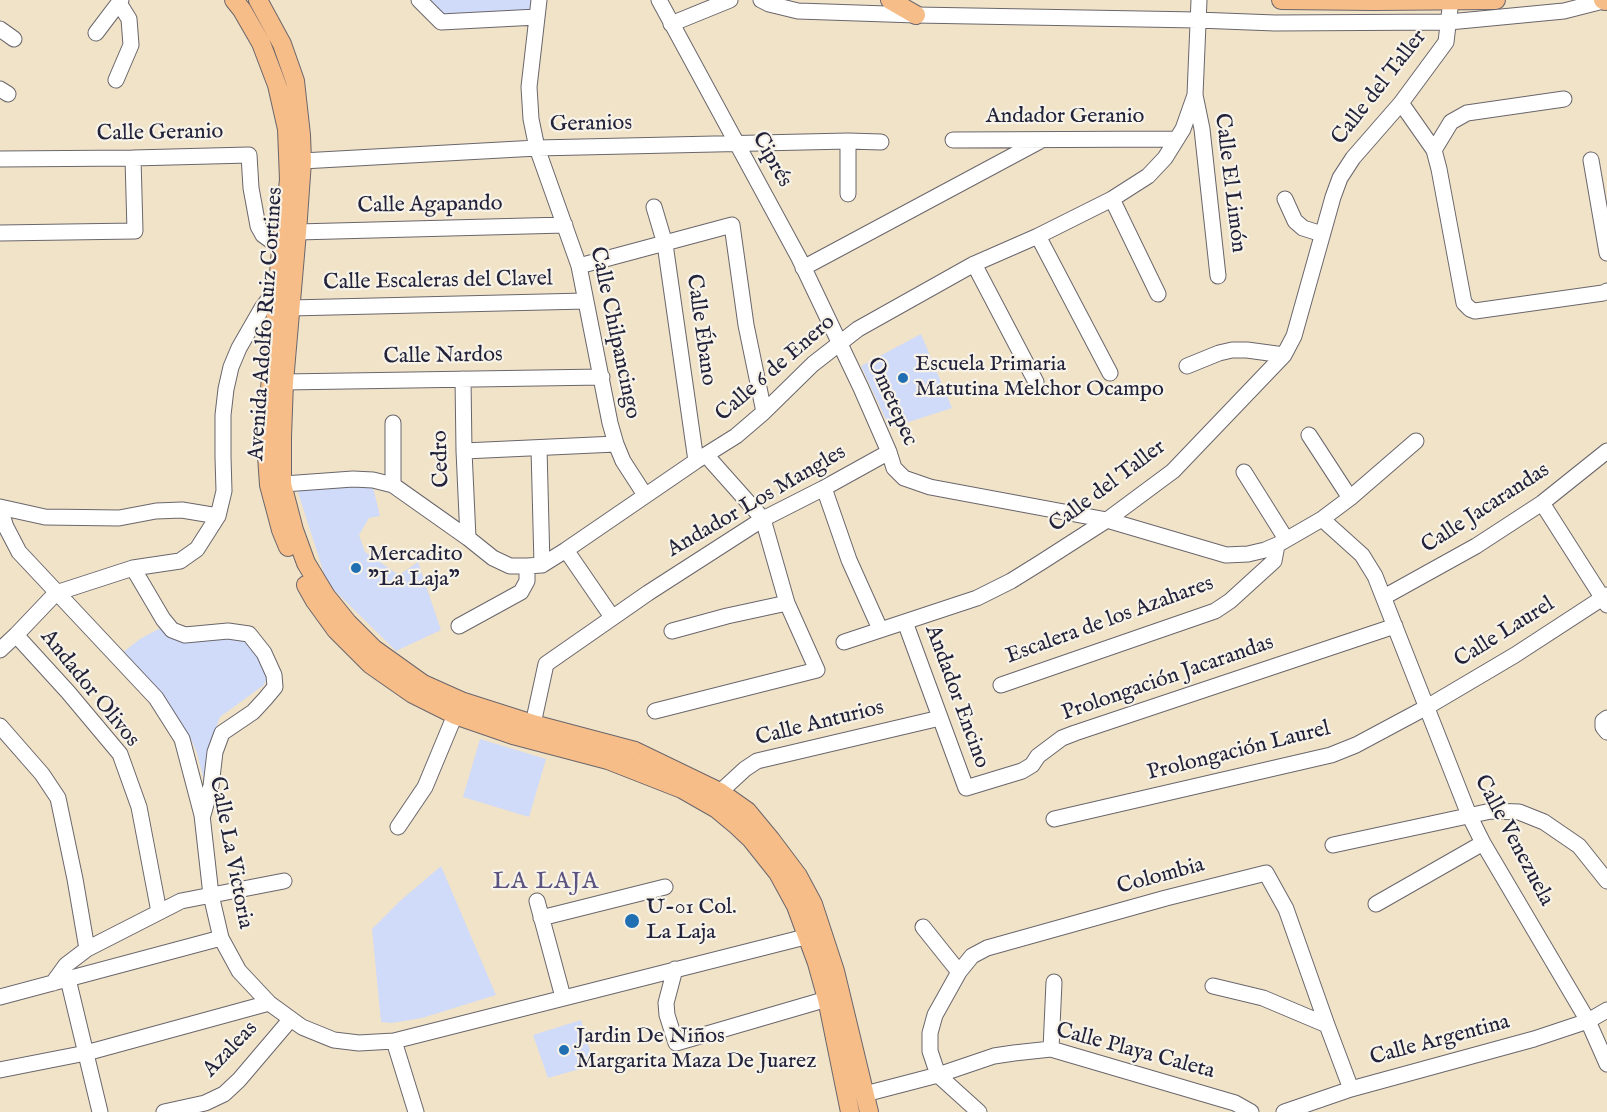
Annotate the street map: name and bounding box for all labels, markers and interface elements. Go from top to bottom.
street label: Calle del Taller [1327,25,1433,151]
street label: Andador Geranio [986,104,1144,130]
street label: Geranios [550,111,632,139]
street label: Calle El Limón [1207,112,1251,254]
street label: Calle Geranio [96,120,224,148]
street label: Ciprés [745,128,797,192]
street label: Avenida Adolfo Ruiz Cortines [244,186,290,462]
street label: Calle Agapando [357,192,503,220]
street label: Calle Chilpancingo [583,244,645,422]
street label: Calle Escaleras del Clavel [323,267,553,297]
street label: Calle Ébano [679,273,721,387]
street label: Calle 6 de Enero [711,310,841,428]
street label: Calle Nardos [383,343,503,371]
place label: Escuela Primaria Matutina Melchor Ocampo [915,352,1164,404]
street label: Ometepec [860,354,922,450]
marker: Escuela Primaria Matutina Melchor Ocampo [896,371,910,385]
street label: Cedro [428,430,456,488]
street label: Calle del Taller [1045,435,1171,539]
street label: Andador Los Mangles [663,440,851,564]
street label: Calle Jacarandas [1417,458,1555,560]
place label: Mercadito "La Laja" [368,542,463,594]
marker: Mercadito "La Laja" [349,561,363,575]
street label: Escalera de los Azahares [1003,571,1217,671]
street label: Calle Laurel [1450,592,1560,674]
street label: Andador Encino [918,622,994,772]
street label: Andador Olivos [34,625,144,753]
street label: Prolongación Jacarandas [1059,630,1277,728]
street label: Calle Anturios [753,695,887,753]
street label: Prolongación Laurel [1145,716,1333,788]
street label: Calle Venezuela [1467,771,1559,911]
street label: Calle La Victoria [202,775,258,931]
street label: Colombia [1114,853,1208,901]
district label: LA LAJA [492,869,600,897]
place label: U-01 Col. La Laja [646,895,737,946]
marker: U-01 Col. La Laja [623,912,641,930]
street label: Calle Argentina [1367,1010,1513,1072]
street label: Azaleas [198,1016,264,1084]
street label: Calle Playa Caleta [1053,1018,1217,1086]
place label: Jardin De Niños Margarita Maza De Juarez [576,1024,816,1076]
marker: Jardin De Niños Margarita Maza De Juarez [557,1043,571,1057]

